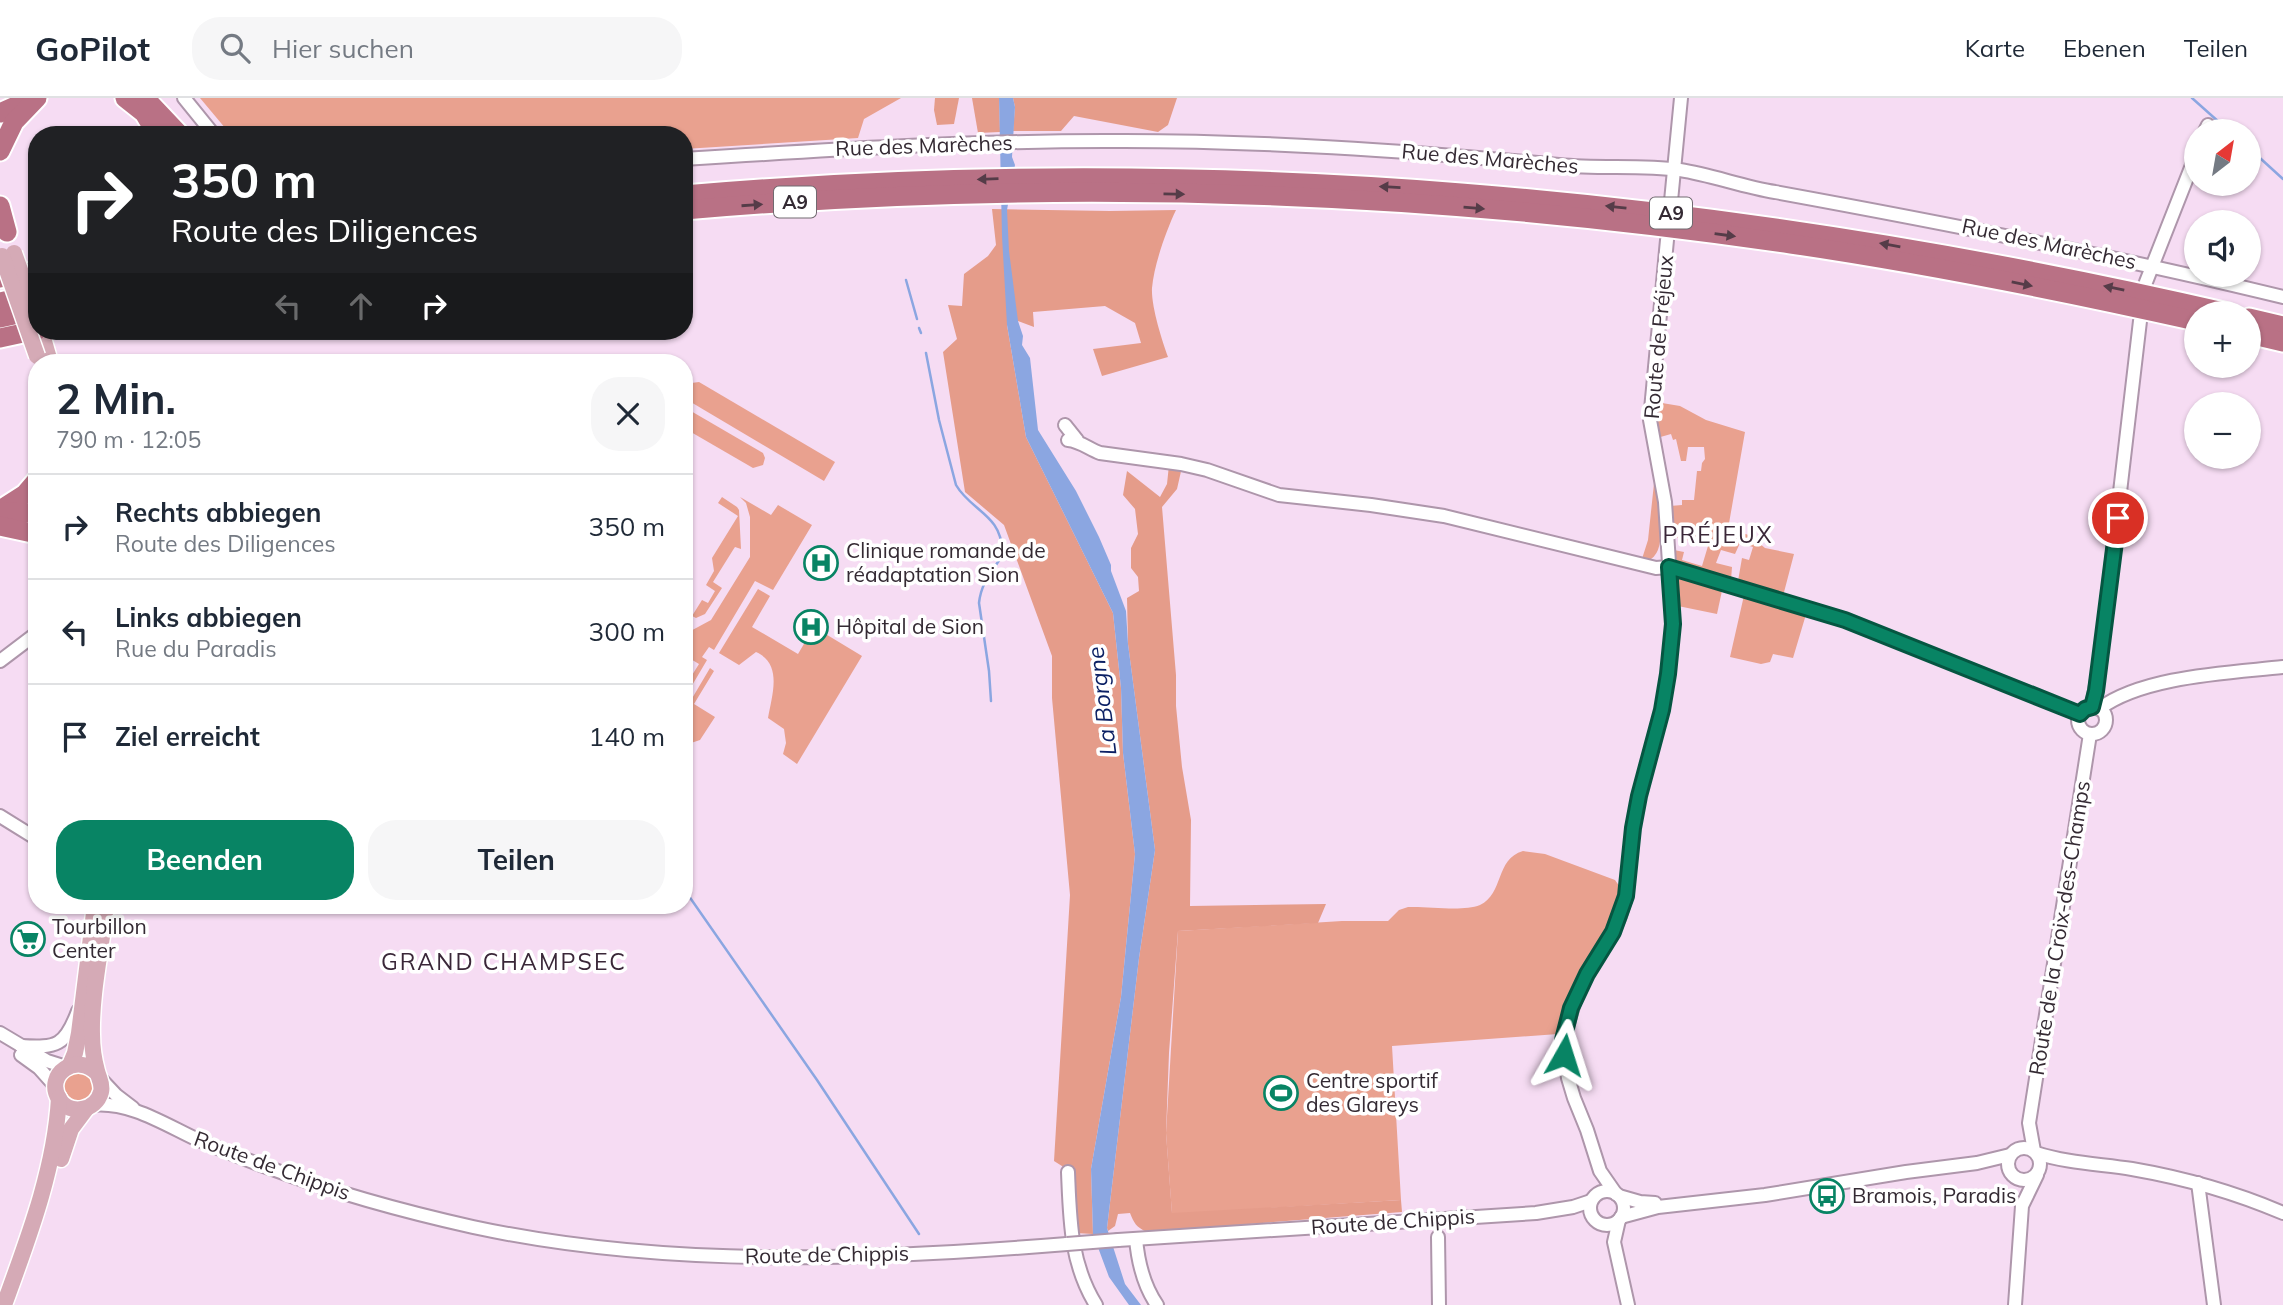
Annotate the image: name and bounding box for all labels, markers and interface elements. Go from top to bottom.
search box [192,17,682,80]
text: GoPilot [35,28,150,69]
icon: search [216,29,254,67]
text: Hier suchen [272,32,414,65]
text: Karte [1965,33,2025,63]
text: Ebenen [2063,33,2146,63]
text: Teilen [2184,33,2248,63]
north arrow [2184,119,2261,196]
map controls [2184,119,2261,469]
street label: Rue des Marèches [835,129,1013,161]
street label: Rue des Marèches [1401,137,1580,179]
text: 350 m [171,149,317,210]
icon: right [56,154,147,245]
one-way arrow [977,173,999,185]
one-way arrow [1379,181,1401,192]
road number: A9 [774,186,816,218]
one-way arrow [1163,188,1185,199]
road number: A9 [1650,197,1692,228]
one-way arrow [741,199,763,210]
one-way arrow [1605,201,1627,212]
one-way arrow [1463,203,1485,214]
text: Route des Diligences [171,210,478,250]
button: sound [2184,210,2261,287]
street label: Rue des Marèches [1960,212,2139,274]
one-way arrow [1714,230,1736,241]
one-way arrow [1879,239,1901,250]
street label: Route de Préjeux [1638,254,1678,420]
one-way arrow [2011,279,2033,290]
one-way arrow [2103,282,2125,293]
icon: left [269,287,307,325]
icon: ahead [342,287,380,325]
icon: right [415,287,453,325]
button: + [2184,301,2261,378]
text: 2 Min. [56,372,176,425]
button: close [591,377,665,451]
button: − [2184,392,2261,469]
text: 790 m · 12:05 [56,425,201,454]
pin [2088,488,2148,548]
text: Rechts abbiegen [115,496,321,529]
icon: arrive [2099,499,2137,537]
icon: right [56,508,94,546]
text: 350 m [589,510,665,543]
district label: PRÉJEUX [1662,520,1774,549]
text: Route des Diligences [115,529,336,558]
place label: Clinique romande de réadaptation Sion [846,537,1046,587]
hospital icon: Clinique romande de réadaptation Sion [802,544,840,582]
text: Links abbiegen [115,601,302,634]
hospital icon: Hôpital de Sion [792,608,830,646]
icon: left [56,613,94,651]
place label: Hôpital de Sion [836,613,984,639]
text: 300 m [589,615,665,648]
text: Rue du Paradis [115,634,277,663]
water label: La Borgne [1080,645,1123,757]
icon: arrive [56,718,94,756]
text: Ziel erreicht [115,720,260,753]
text: 140 m [589,720,665,753]
street label: Route de la Croix-des-Champs [2023,779,2095,1077]
button: Beenden [56,820,354,900]
button: Teilen [368,820,665,900]
place label: Tourbillon Center [52,913,147,963]
supermarket icon: Tourbillon Center [9,920,47,958]
district label: GRAND CHAMPSEC [381,947,627,976]
position arrow [1527,1018,1601,1092]
place label: Centre sportif des Glareys [1306,1067,1439,1117]
sports icon: Centre sportif des Glareys [1262,1074,1300,1112]
street label: Route de Chippis [191,1125,354,1205]
bus stop icon: Bramois, Paradis [1808,1177,1846,1215]
place label: Bramois, Paradis [1852,1182,2016,1208]
street label: Route de Chippis [1310,1202,1476,1240]
street label: Route de Chippis [745,1240,909,1268]

